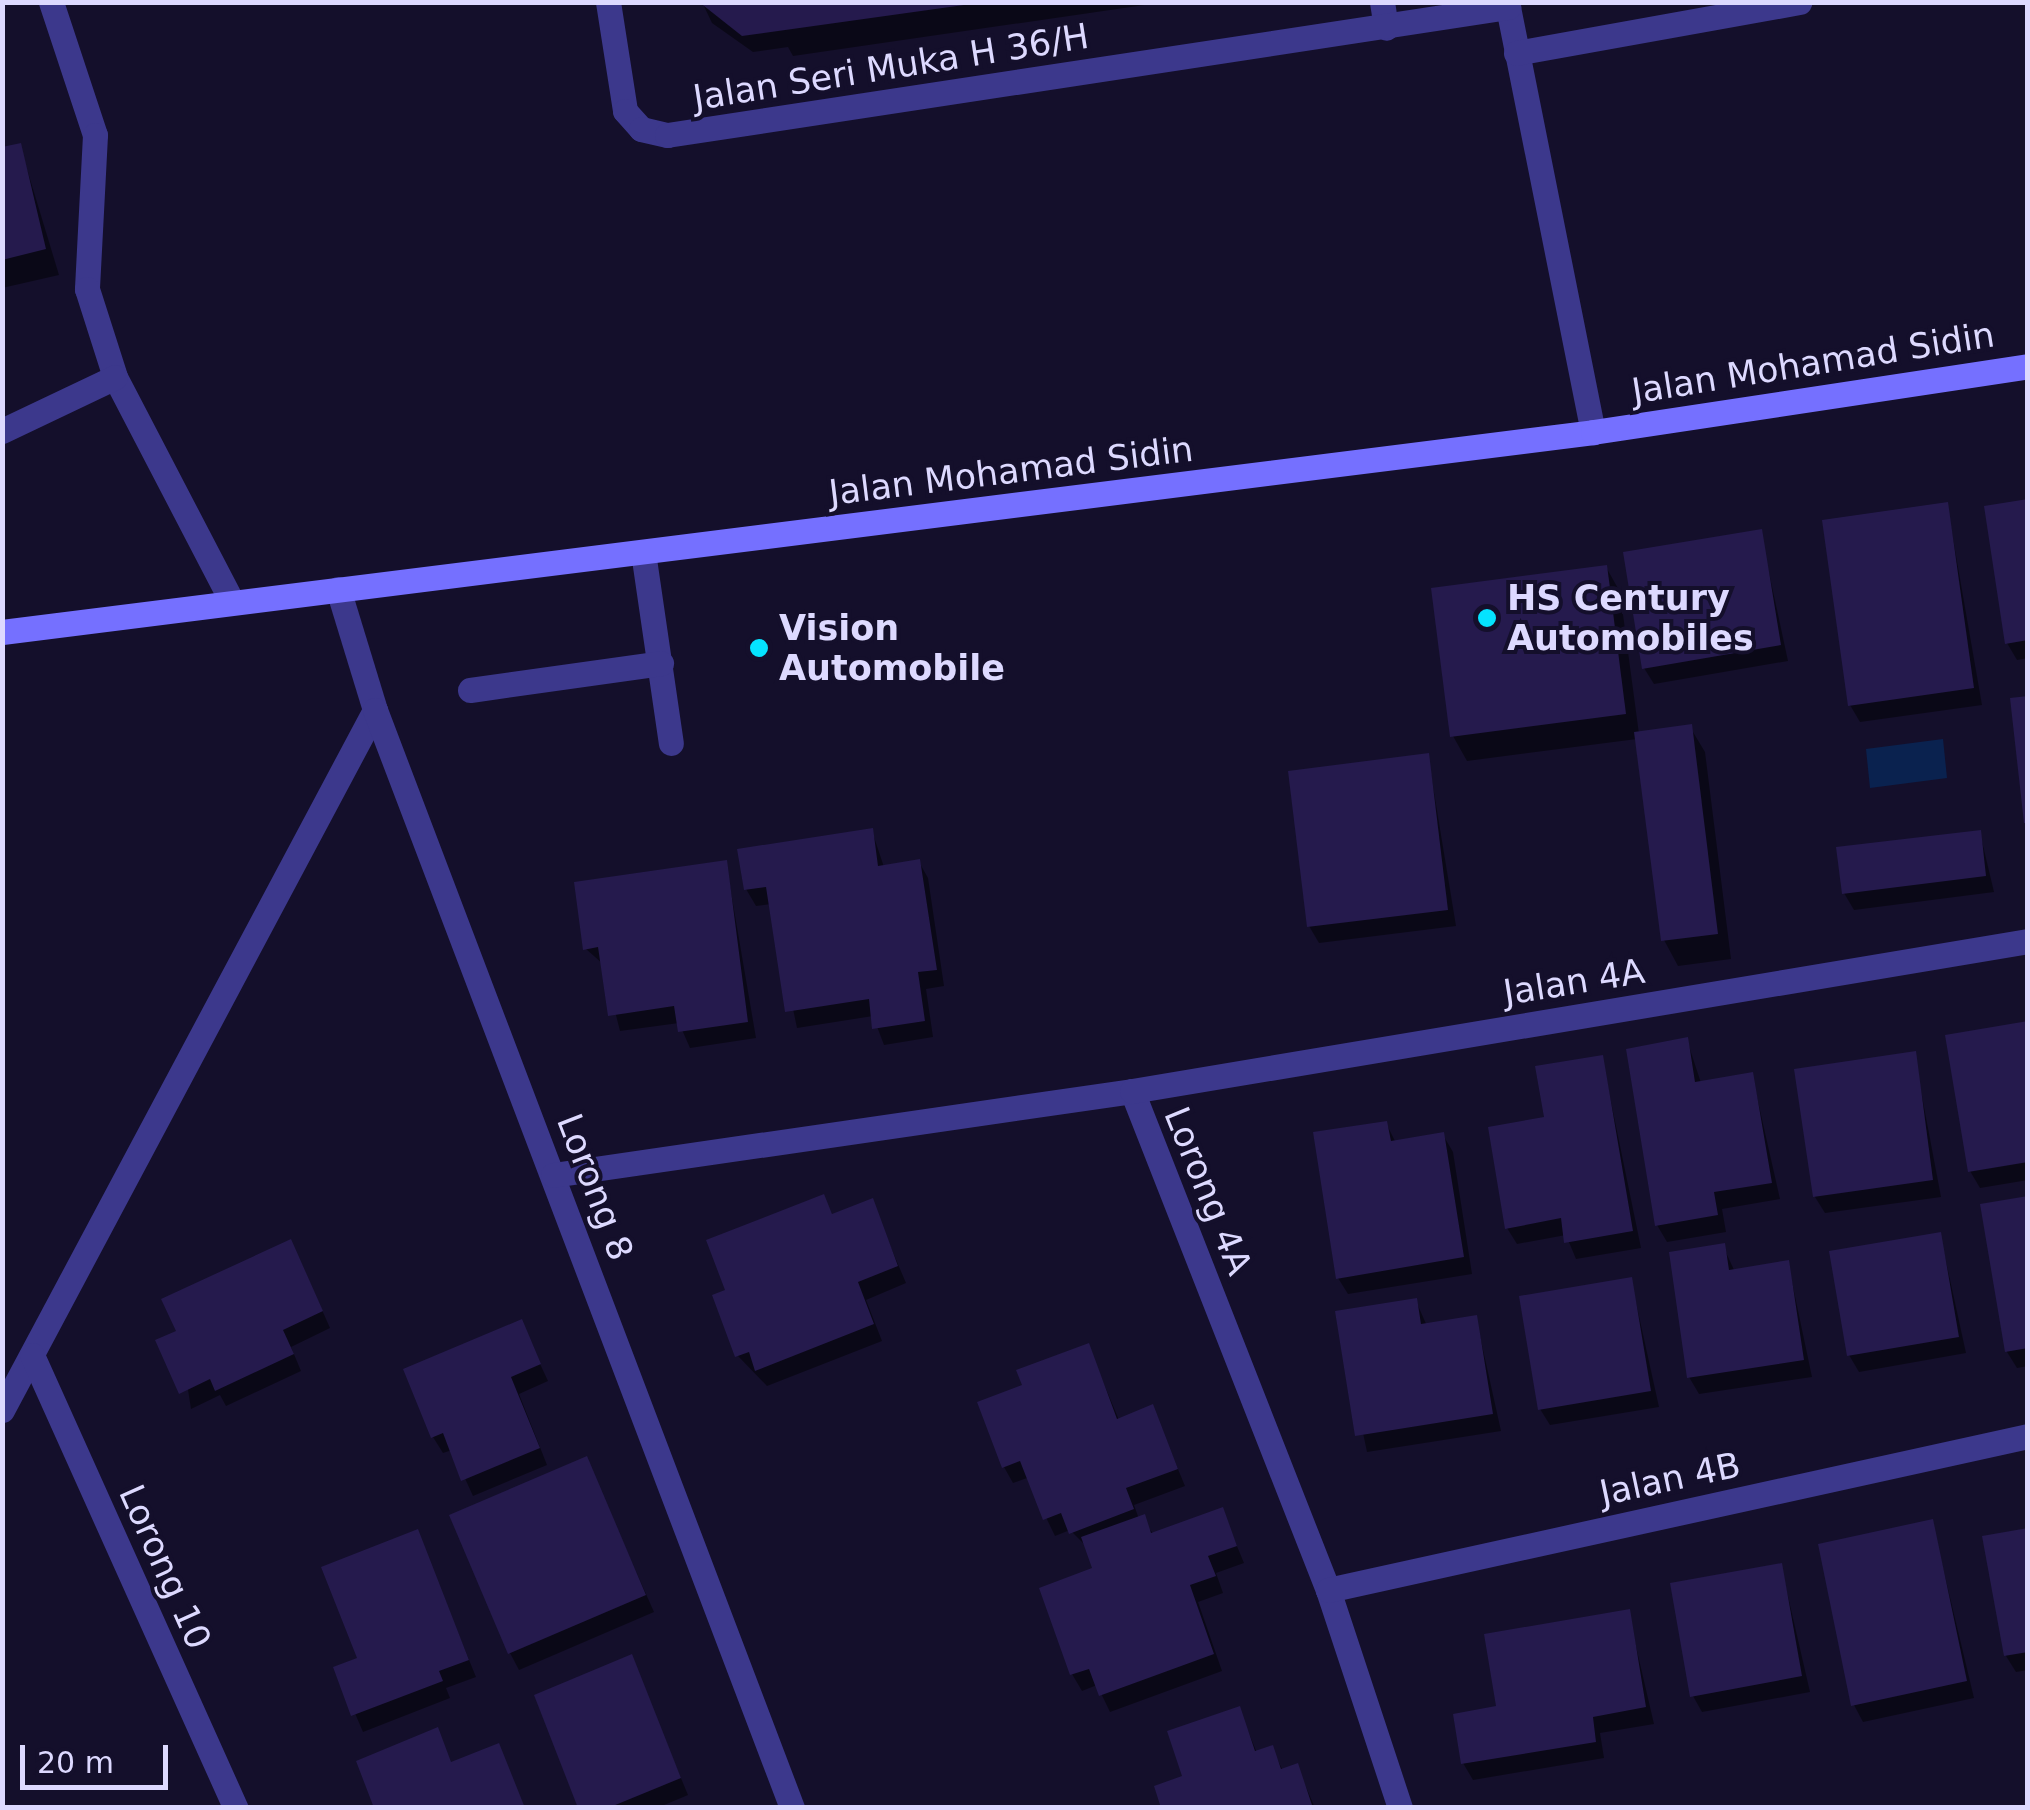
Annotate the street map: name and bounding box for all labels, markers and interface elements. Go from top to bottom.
street label: Jalan Seri Muka H 36/H [690,15,1092,119]
street label: Jalan Mohamad Sidin [1629,314,1997,412]
street label: Jalan Mohamad Sidin [827,428,1195,514]
place label: HS Century Automobiles [1507,577,1754,659]
place label: Vision Automobile [779,607,1005,689]
marker: HS Century Automobiles [1476,607,1498,629]
marker: Vision Automobile [748,637,770,659]
street label: Jalan 4A [1500,950,1648,1014]
street label: Lorong 4A [1155,1101,1261,1281]
street label: Lorong 8 [548,1108,642,1266]
street label: Jalan 4B [1596,1444,1744,1514]
street label: Lorong 10 [110,1478,220,1656]
scale bar [25,1725,172,1787]
text: 20 m [37,1745,114,1780]

